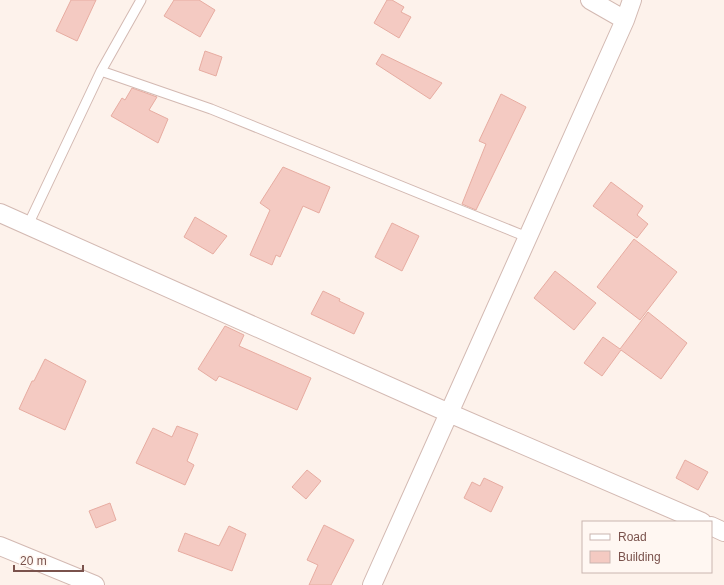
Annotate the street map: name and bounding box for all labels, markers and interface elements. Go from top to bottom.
legend [582,521,712,573]
text: Road [618,530,647,544]
scale bar [14,547,83,573]
text: Building [618,550,661,564]
text: 20 m [20,554,47,568]

